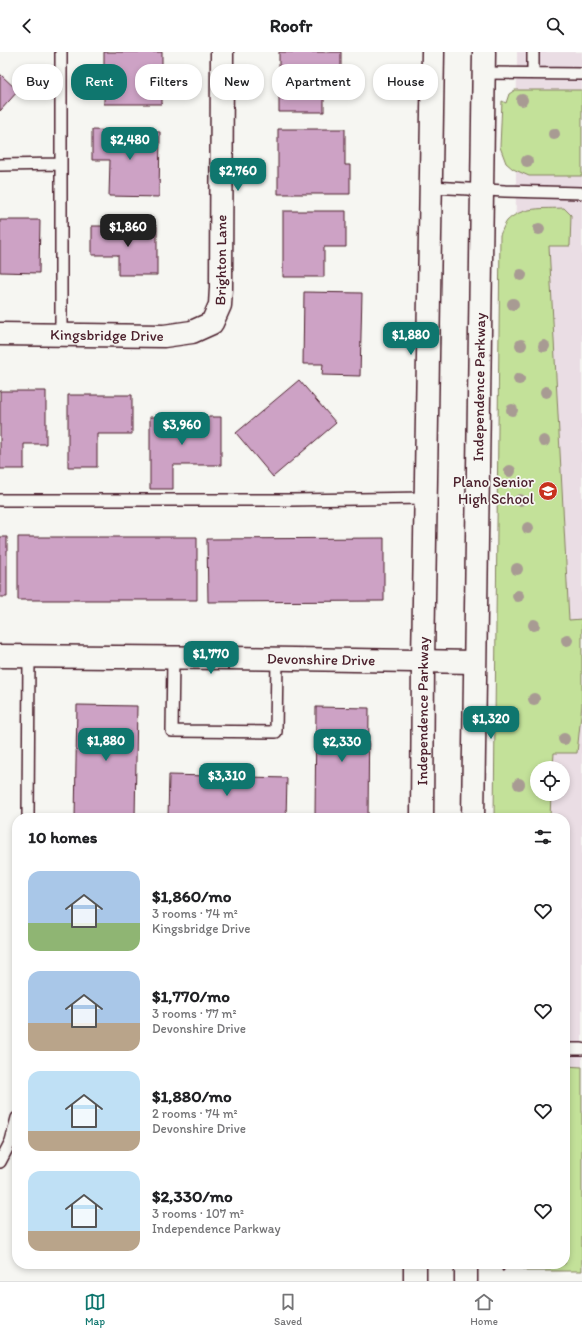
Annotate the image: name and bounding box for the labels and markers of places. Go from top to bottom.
pin: $2,480 [97,127,163,161]
pin: $2,760 [205,158,271,192]
pin: $1,860 [95,214,161,248]
pin: $1,880 [378,322,444,356]
pin: $3,960 [149,412,215,446]
place label: Plano Senior High School [453,473,535,508]
school or university icon: Plano Senior High School [537,480,559,502]
pin: $1,770 [178,641,244,675]
pin: $1,320 [458,706,524,740]
pin: $1,880 [73,728,139,762]
pin: $2,330 [309,729,375,763]
pin: $3,310 [194,763,260,797]

